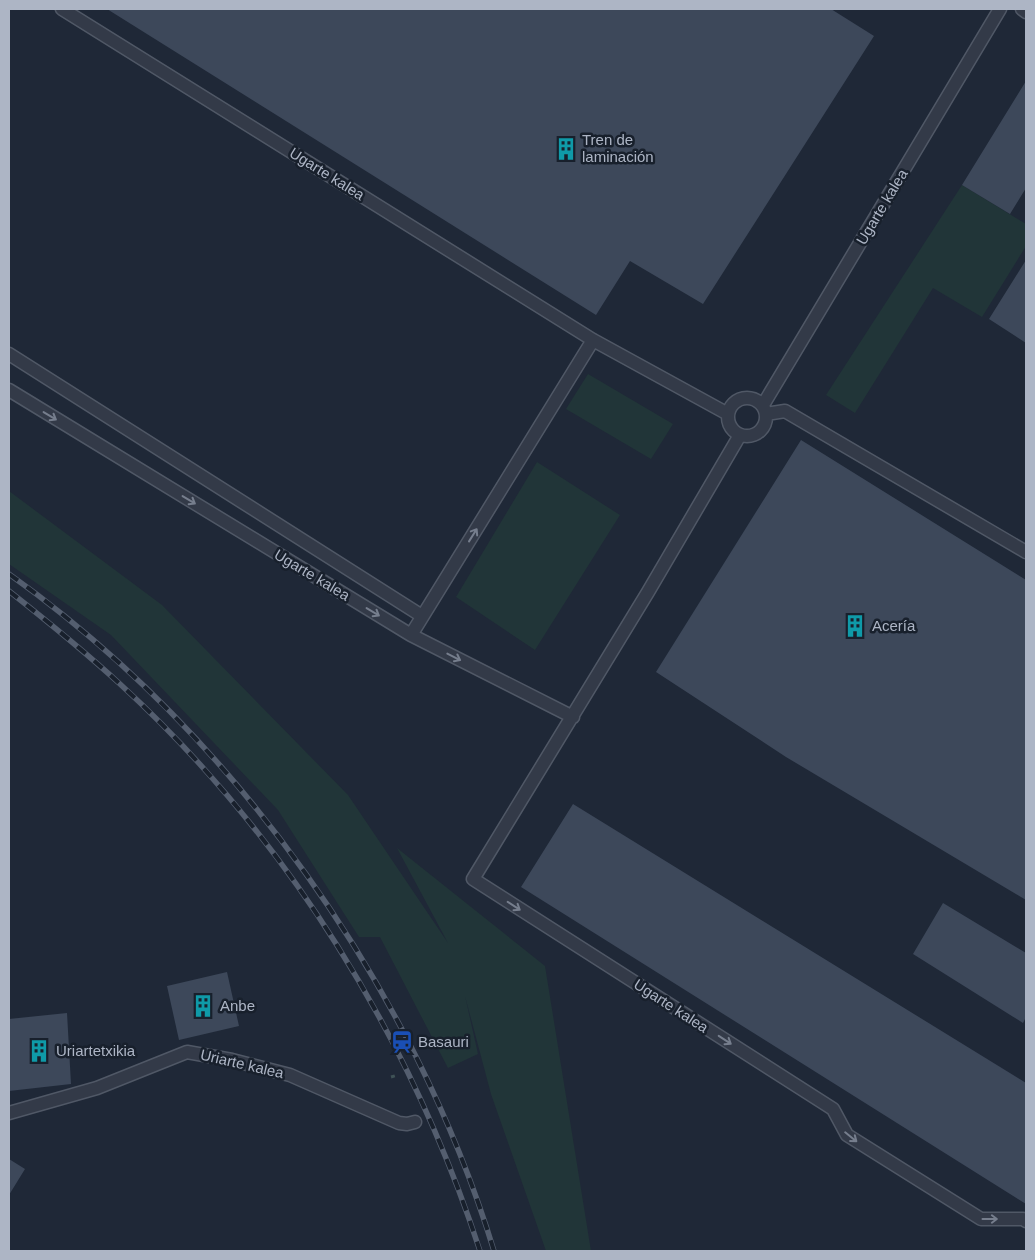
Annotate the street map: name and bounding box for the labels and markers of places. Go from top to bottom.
place label: Tren de laminación [582,131,654,165]
building icon: Tren de laminación [553,136,579,162]
building icon: Acería [842,613,868,639]
place label: Acería [872,617,916,634]
building icon: Anbe [190,993,216,1019]
place label: Anbe [220,997,255,1014]
station icon: Basauri [389,1029,415,1055]
place label: Basauri [418,1033,469,1050]
building icon: Uriartetxikia [26,1038,52,1064]
place label: Uriartetxikia [56,1042,136,1059]

